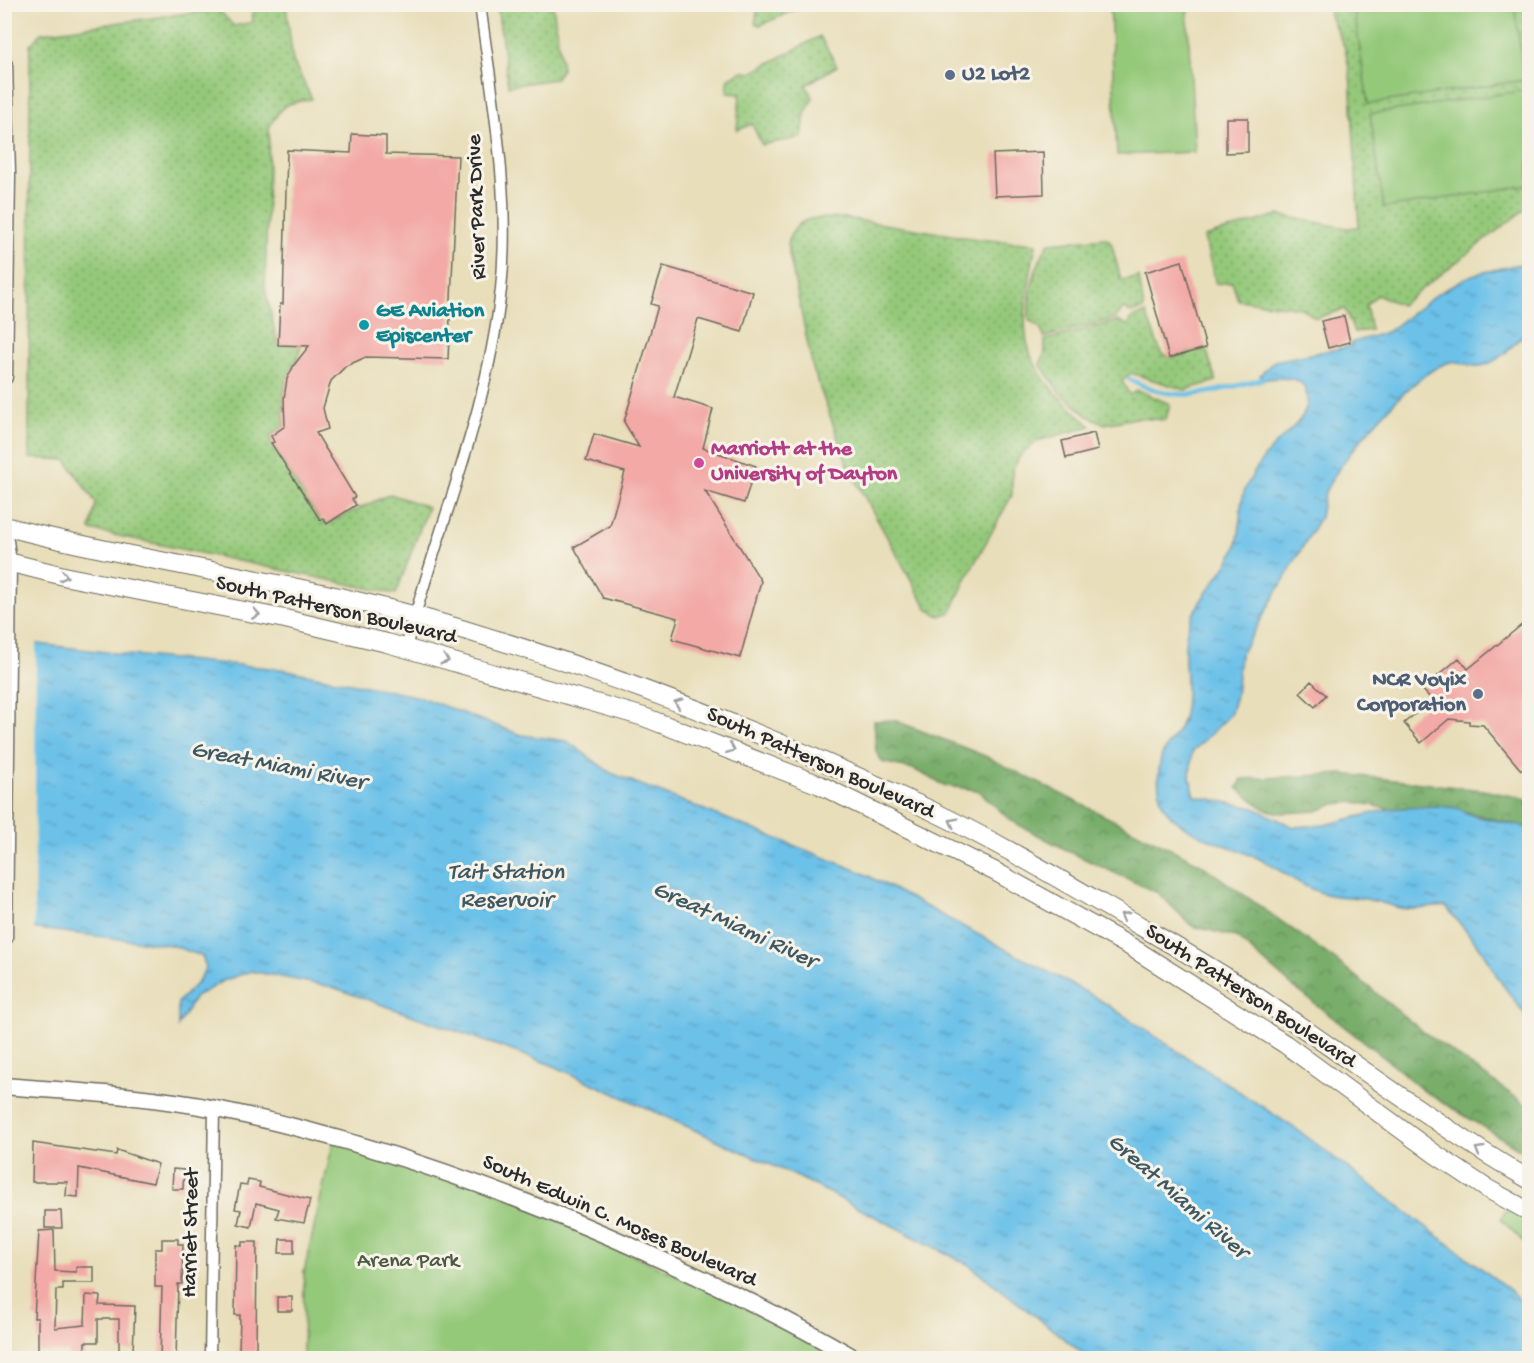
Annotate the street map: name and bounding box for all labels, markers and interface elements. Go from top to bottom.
place label: U2 Lot2 [962,62,1030,88]
marker: U2 Lot2 [943,68,957,82]
street label: River Park Drive [462,133,494,280]
place label: GE Aviation Episcenter [376,299,485,350]
marker: GE Aviation Episcenter [357,318,371,332]
place label: Marriott at the University of Dayton [711,437,898,488]
marker: Marriott at the University of Dayton [692,456,706,470]
one-way arrow [59,569,69,582]
street label: South Patterson Boulevard [213,571,461,652]
one-way arrow [250,607,260,620]
one-way arrow [439,653,450,665]
place label: NCR Voyix Corporation [1356,668,1467,719]
marker: NCR Voyix Corporation [1471,687,1485,701]
one-way arrow [673,698,684,711]
street label: South Patterson Boulevard [702,702,940,827]
water label: Great Miami River [188,736,372,799]
one-way arrow [725,742,736,754]
one-way arrow [949,818,960,829]
water label: Tait Station Reservoir [448,859,565,916]
water label: Great Miami River [648,875,824,978]
one-way arrow [1120,912,1130,924]
street label: South Patterson Boulevard [1140,919,1362,1076]
water label: Great Miami River [1101,1128,1257,1269]
one-way arrow [1475,1146,1485,1158]
street label: South Edwin C. Moses Boulevard [478,1150,762,1295]
street label: Harriet Street [178,1166,206,1298]
park label: Arena Park [357,1249,461,1275]

